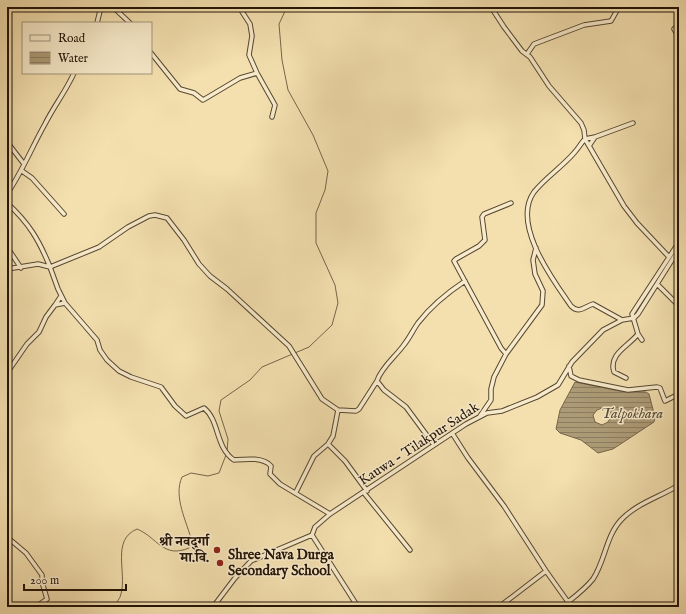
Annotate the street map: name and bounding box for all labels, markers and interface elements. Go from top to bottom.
legend [22,22,152,74]
text: Road [58,31,86,46]
text: Water [58,51,89,66]
street label: Kauwa - Tilakpur Sadak [355,398,483,490]
water label: Talpokhara [601,404,664,423]
place label: श्री नवदुर्गा मा.वि. [159,533,210,567]
marker: श्री नवदुर्गा मा.वि. [212,545,222,555]
place label: Shree Nava Durga Secondary School [228,546,335,580]
marker: Shree Nava Durga Secondary School [215,558,225,568]
scale bar [24,566,126,592]
text: 200 m [30,573,59,588]

